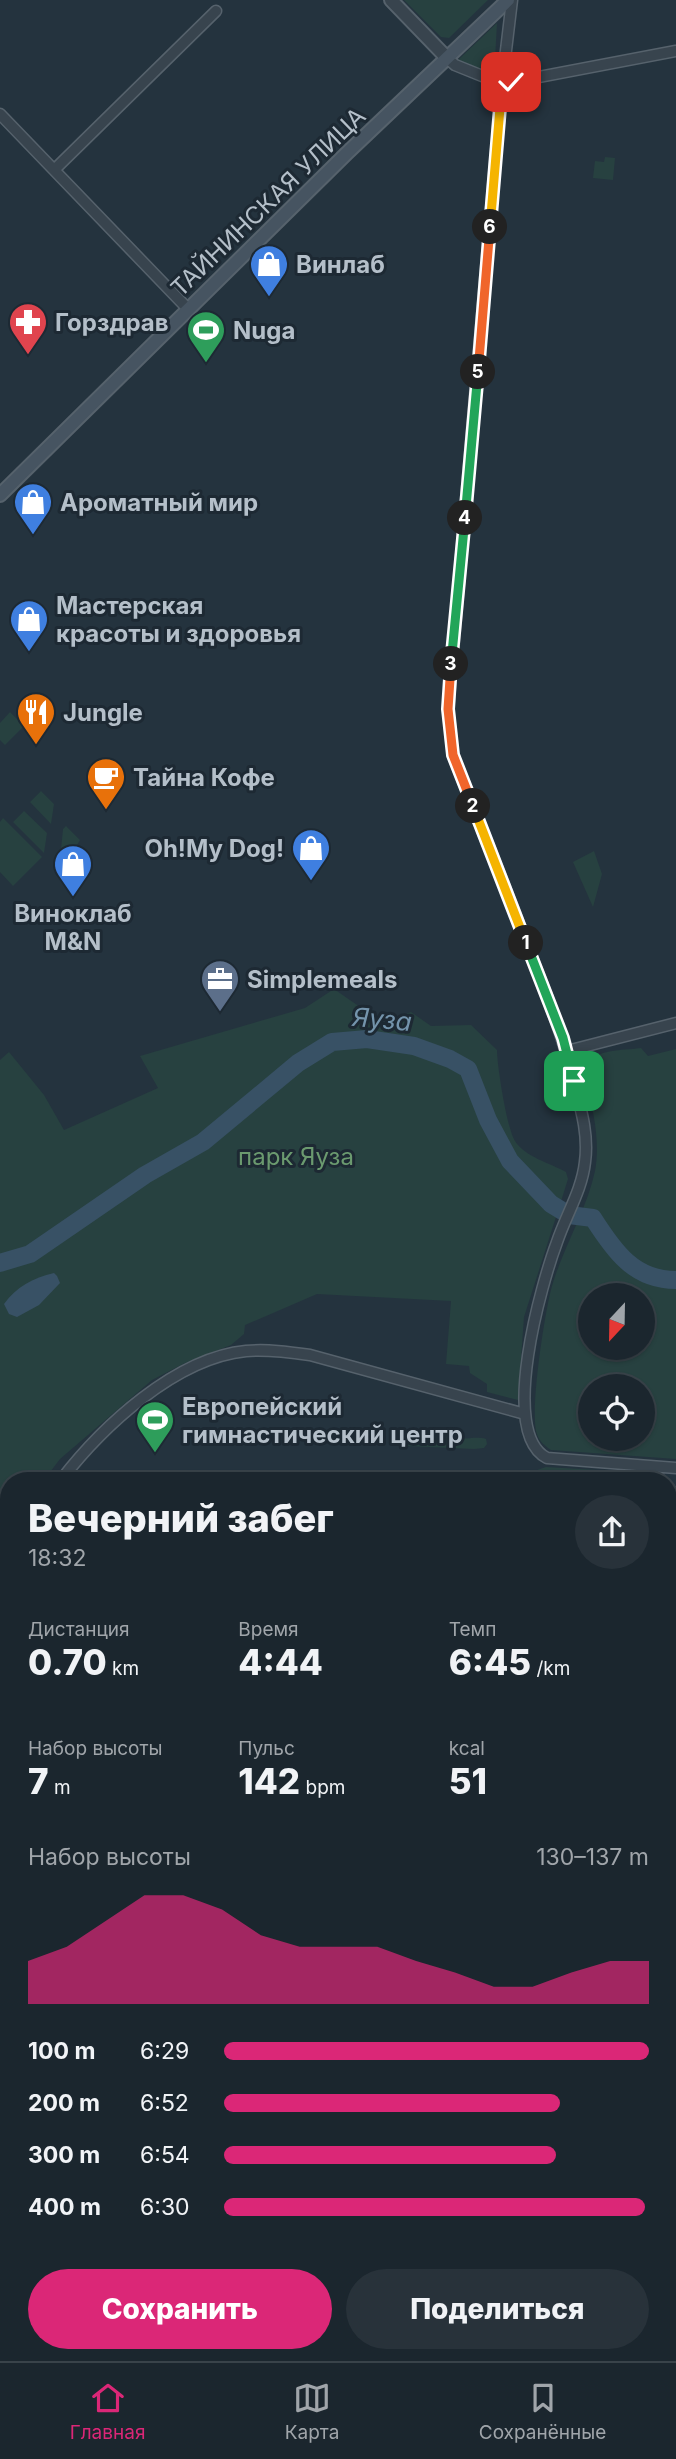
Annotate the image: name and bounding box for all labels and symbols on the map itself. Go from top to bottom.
pin [481,52,541,112]
street label: ТАЙНИНСКАЯ УЛИЦА [164,101,371,302]
pin: 6 [472,210,508,244]
shop icon: Винлаб [248,243,290,298]
place label: Винлаб [296,250,385,279]
pharmacy icon: Горздрав [7,301,49,356]
place label: Горздрав [55,308,169,337]
sports icon: Nuga [185,309,227,364]
place label: Nuga [233,316,295,345]
pin: 5 [461,354,496,390]
shop icon: Ароматный мир [12,481,54,536]
place label: Ароматный мир [60,488,258,517]
pin: 4 [448,500,482,536]
place label: Мастерская красоты и здоровья [56,591,301,648]
shop icon: Мастерская красоты и здоровья [8,598,50,653]
pin: 3 [434,646,468,682]
restaurant icon: Jungle [15,691,57,746]
place label: Jungle [63,698,143,727]
cafe icon: Тайна Кофе [85,756,127,811]
place label: Тайна Кофе [133,763,275,792]
pin: 2 [456,788,490,824]
shop icon: Oh!My Dog! [290,827,332,882]
place label: Oh!My Dog! [144,834,284,863]
shop icon: Виноклаб М&N [52,843,94,898]
place label: Виноклаб М&N [14,899,132,956]
pin: 1 [508,926,544,960]
office icon: Simplemeals [199,958,241,1013]
place label: Simplemeals [247,965,397,994]
water label: Яуза [350,1001,413,1037]
pin [544,1051,604,1111]
park label: парк Яуза [238,1142,354,1171]
north arrow [578,1283,654,1360]
place label: Европейский гимнастический центр [182,1392,463,1449]
sports icon: Европейский гимнастический центр [134,1399,176,1454]

